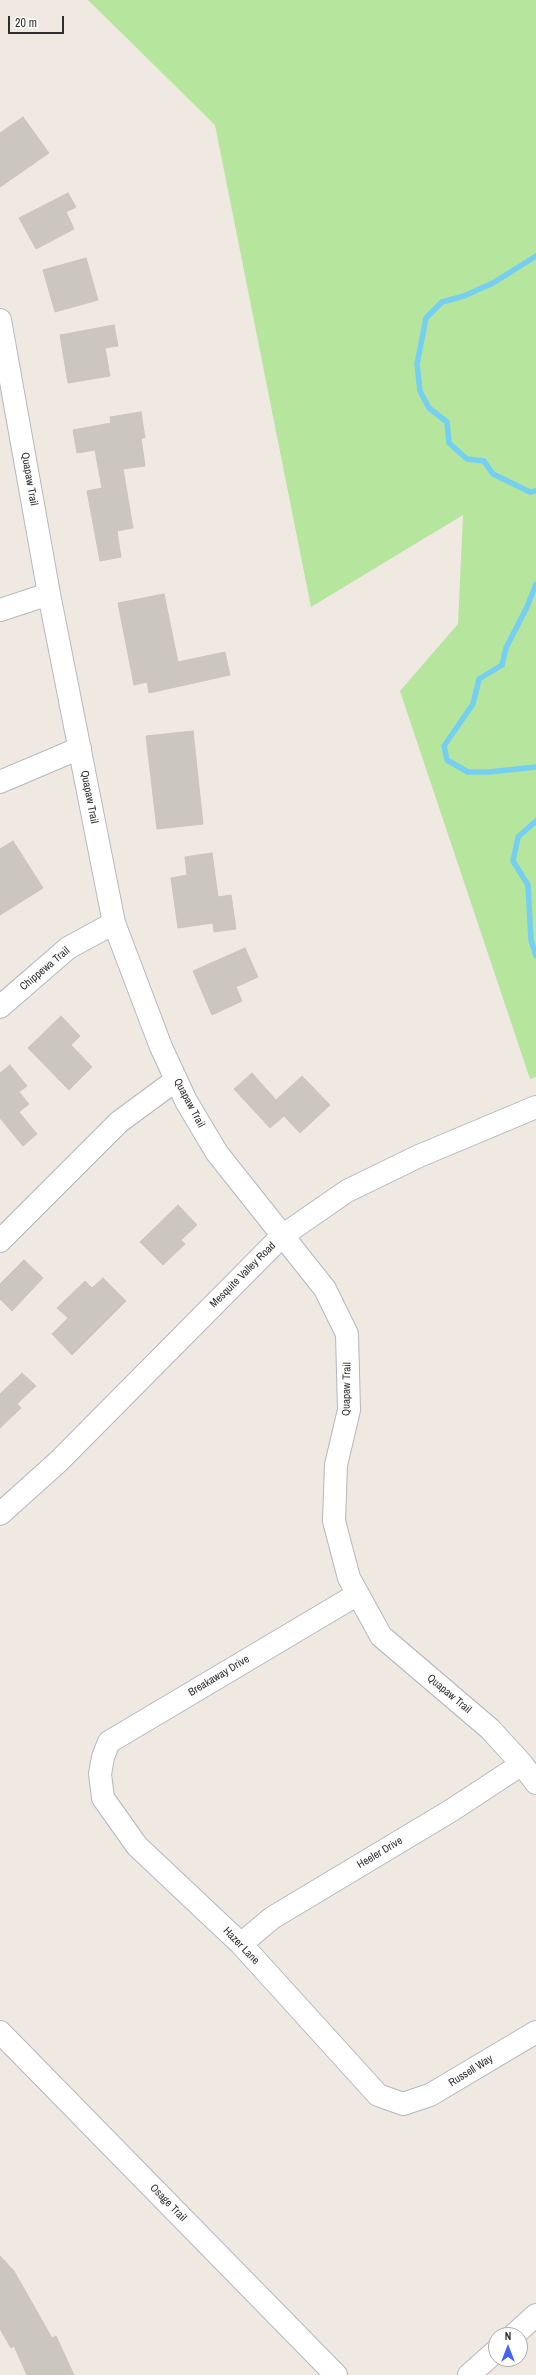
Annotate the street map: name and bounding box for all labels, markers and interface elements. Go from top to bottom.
scale bar [10,8,66,34]
text: 20 m [15,15,37,31]
street label: Quapaw Trail [18,451,40,507]
street label: Quapaw Trail [77,769,101,825]
street label: Chippewa Trail [17,944,73,994]
street label: Quapaw Trail [171,1076,207,1130]
street label: Mesquite Valley Road [207,1239,279,1311]
street label: Quapaw Trail [340,1362,354,1416]
street label: Breakaway Drive [186,1653,252,1699]
street label: Quapaw Trail [424,1672,474,1716]
street label: Heeler Drive [355,1834,405,1872]
street label: Hazer Lane [220,1925,262,1967]
street label: Russell Way [446,2052,496,2090]
street label: Osage Trail [147,2182,189,2224]
north arrow [488,2327,528,2367]
text: N [505,2329,511,2343]

